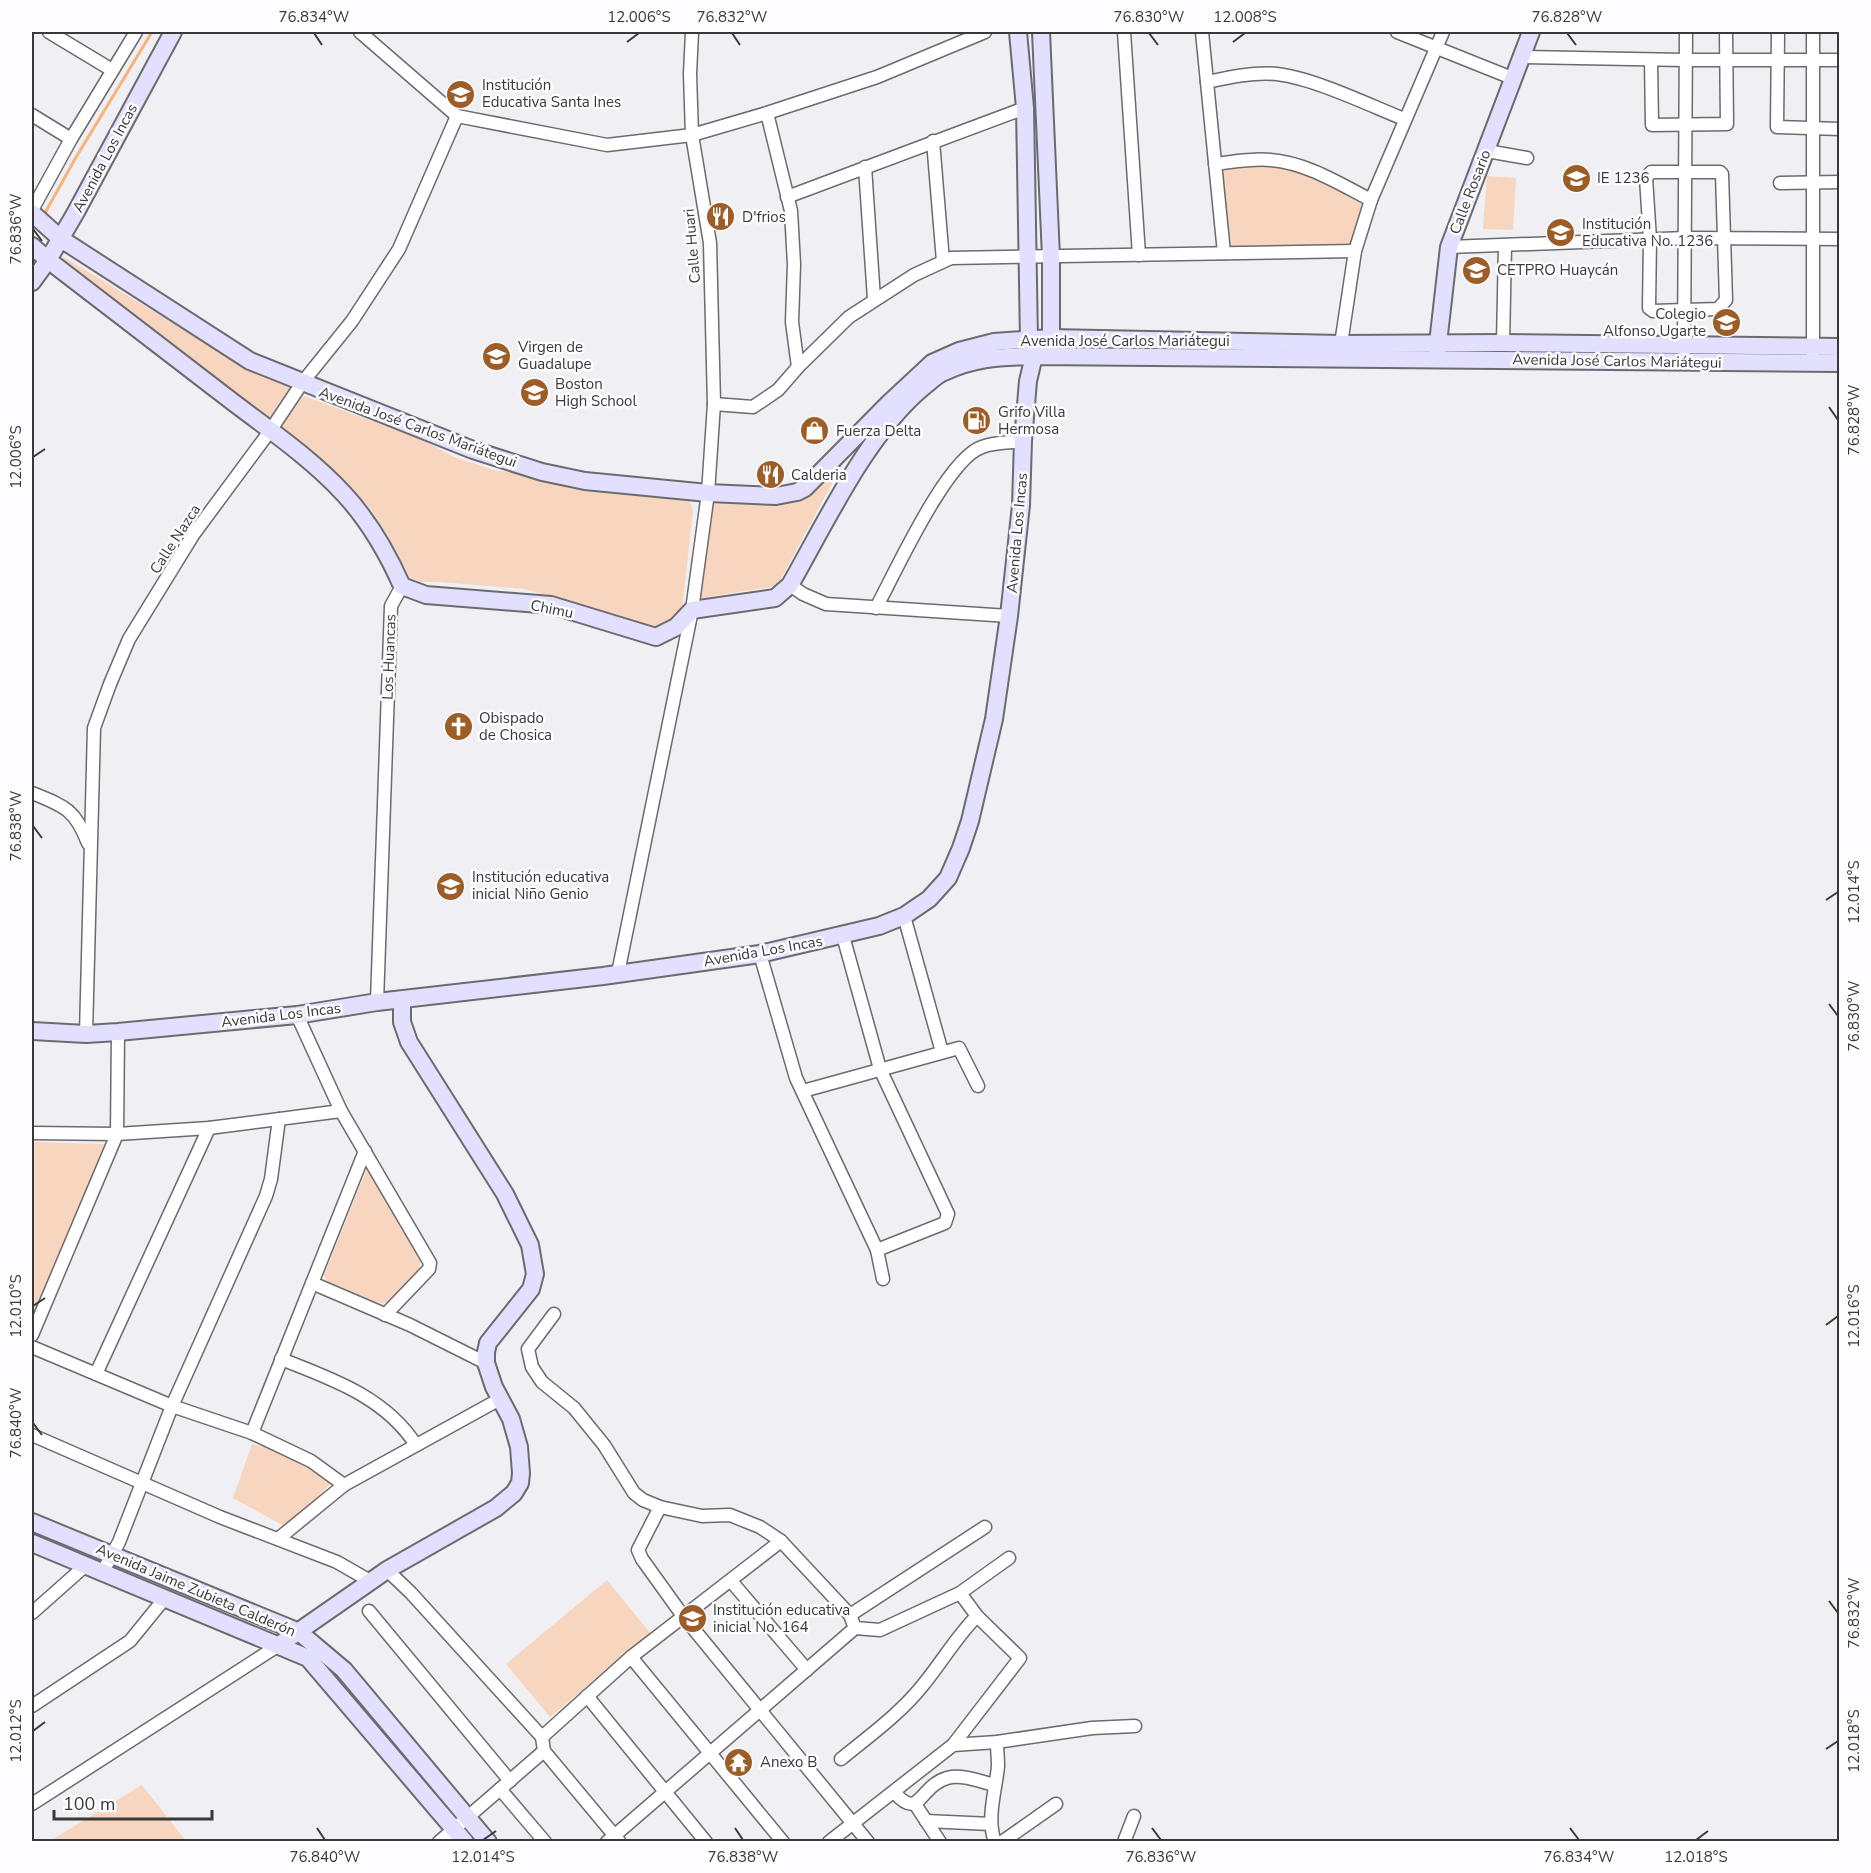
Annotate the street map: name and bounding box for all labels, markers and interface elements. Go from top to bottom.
text: 76.834°W [279,7,350,27]
text: 12.006°S [607,7,671,27]
text: 76.832°W [697,7,768,27]
text: 76.830°W [1114,7,1185,27]
text: 12.008°S [1213,7,1277,27]
text: 76.828°W [1532,7,1603,27]
place label: Institución Educativa Santa Ines [482,75,621,112]
school or university icon: Institución Educativa Santa Ines [445,78,477,110]
street label: Avenida Los Incas [68,100,142,216]
street label: Calle Rosario [1445,147,1495,237]
school or university icon: IE 1236 [1560,162,1592,194]
place label: IE 1236 [1597,168,1649,188]
text: 76.836°W [6,193,26,264]
restaurant icon: D'frios [705,201,737,233]
place label: D'frios [742,207,786,227]
street label: Calle Huari [679,208,705,284]
place label: Institución Educativa No. 1236 [1582,214,1713,251]
school or university icon: Institución Educativa No. 1236 [1545,217,1577,249]
school or university icon: CETPRO Huaycán [1460,254,1492,286]
place label: CETPRO Huaycán [1497,260,1618,280]
place label: Colegio Alfonso Ugarte [1603,304,1706,341]
school or university icon: Colegio Alfonso Ugarte [1711,307,1743,339]
street label: Avenida José Carlos Mariátegui [1020,331,1230,351]
place label: Virgen de Guadalupe [517,337,592,374]
school or university icon: Virgen de Guadalupe [481,340,513,372]
street label: Avenida José Carlos Mariátegui [1512,349,1722,373]
place label: Boston High School [555,374,637,411]
school or university icon: Boston High School [518,377,550,409]
street label: Avenida José Carlos Mariátegui [316,382,520,472]
text: 76.828°W [1844,384,1864,455]
place label: Grifo Villa Hermosa [998,402,1065,439]
fuel station icon: Grifo Villa Hermosa [961,405,993,437]
shop icon: Fuerza Delta [799,415,831,447]
place label: Fuerza Delta [836,421,921,441]
text: 12.006°S [6,425,26,489]
restaurant icon: Calderia [754,459,786,491]
place label: Calderia [791,465,847,485]
street label: Avenida Los Incas [1002,472,1032,594]
street label: Calle Nazca [145,500,205,578]
street label: Chimu [529,595,575,623]
street label: Los Huancas [378,614,400,700]
place label: Obispado de Chosica [479,708,552,745]
church icon: Obispado de Chosica [442,711,474,743]
text: 76.838°W [6,790,26,861]
text: 12.014°S [1844,860,1864,924]
place label: Institución educativa inicial Niño Genio [472,867,609,904]
school or university icon: Institución educativa inicial Niño Genio [435,870,467,902]
street label: Avenida Los Incas [702,931,824,971]
text: 76.830°W [1844,980,1864,1051]
street label: Avenida Los Incas [220,998,342,1032]
text: 12.010°S [6,1274,26,1338]
text: 12.016°S [1844,1284,1864,1348]
text: 76.840°W [6,1387,26,1458]
street label: Avenida Jaime Zubieta Calderón [93,1539,299,1641]
text: 76.832°W [1844,1577,1864,1648]
place label: Institución educativa inicial No. 164 [713,1600,850,1637]
school or university icon: Institución educativa inicial No. 164 [676,1603,708,1635]
text: 12.012°S [6,1699,26,1763]
text: 12.018°S [1844,1709,1864,1773]
temple icon: Anexo B [723,1746,755,1778]
place label: Anexo B [760,1752,817,1772]
scale bar [54,1783,212,1821]
text: 100 m [63,1792,115,1816]
text: 76.840°W [290,1847,361,1867]
text: 12.014°S [451,1847,515,1867]
text: 76.838°W [708,1847,779,1867]
text: 76.836°W [1126,1847,1197,1867]
text: 76.834°W [1544,1847,1615,1867]
text: 12.018°S [1664,1847,1728,1867]

